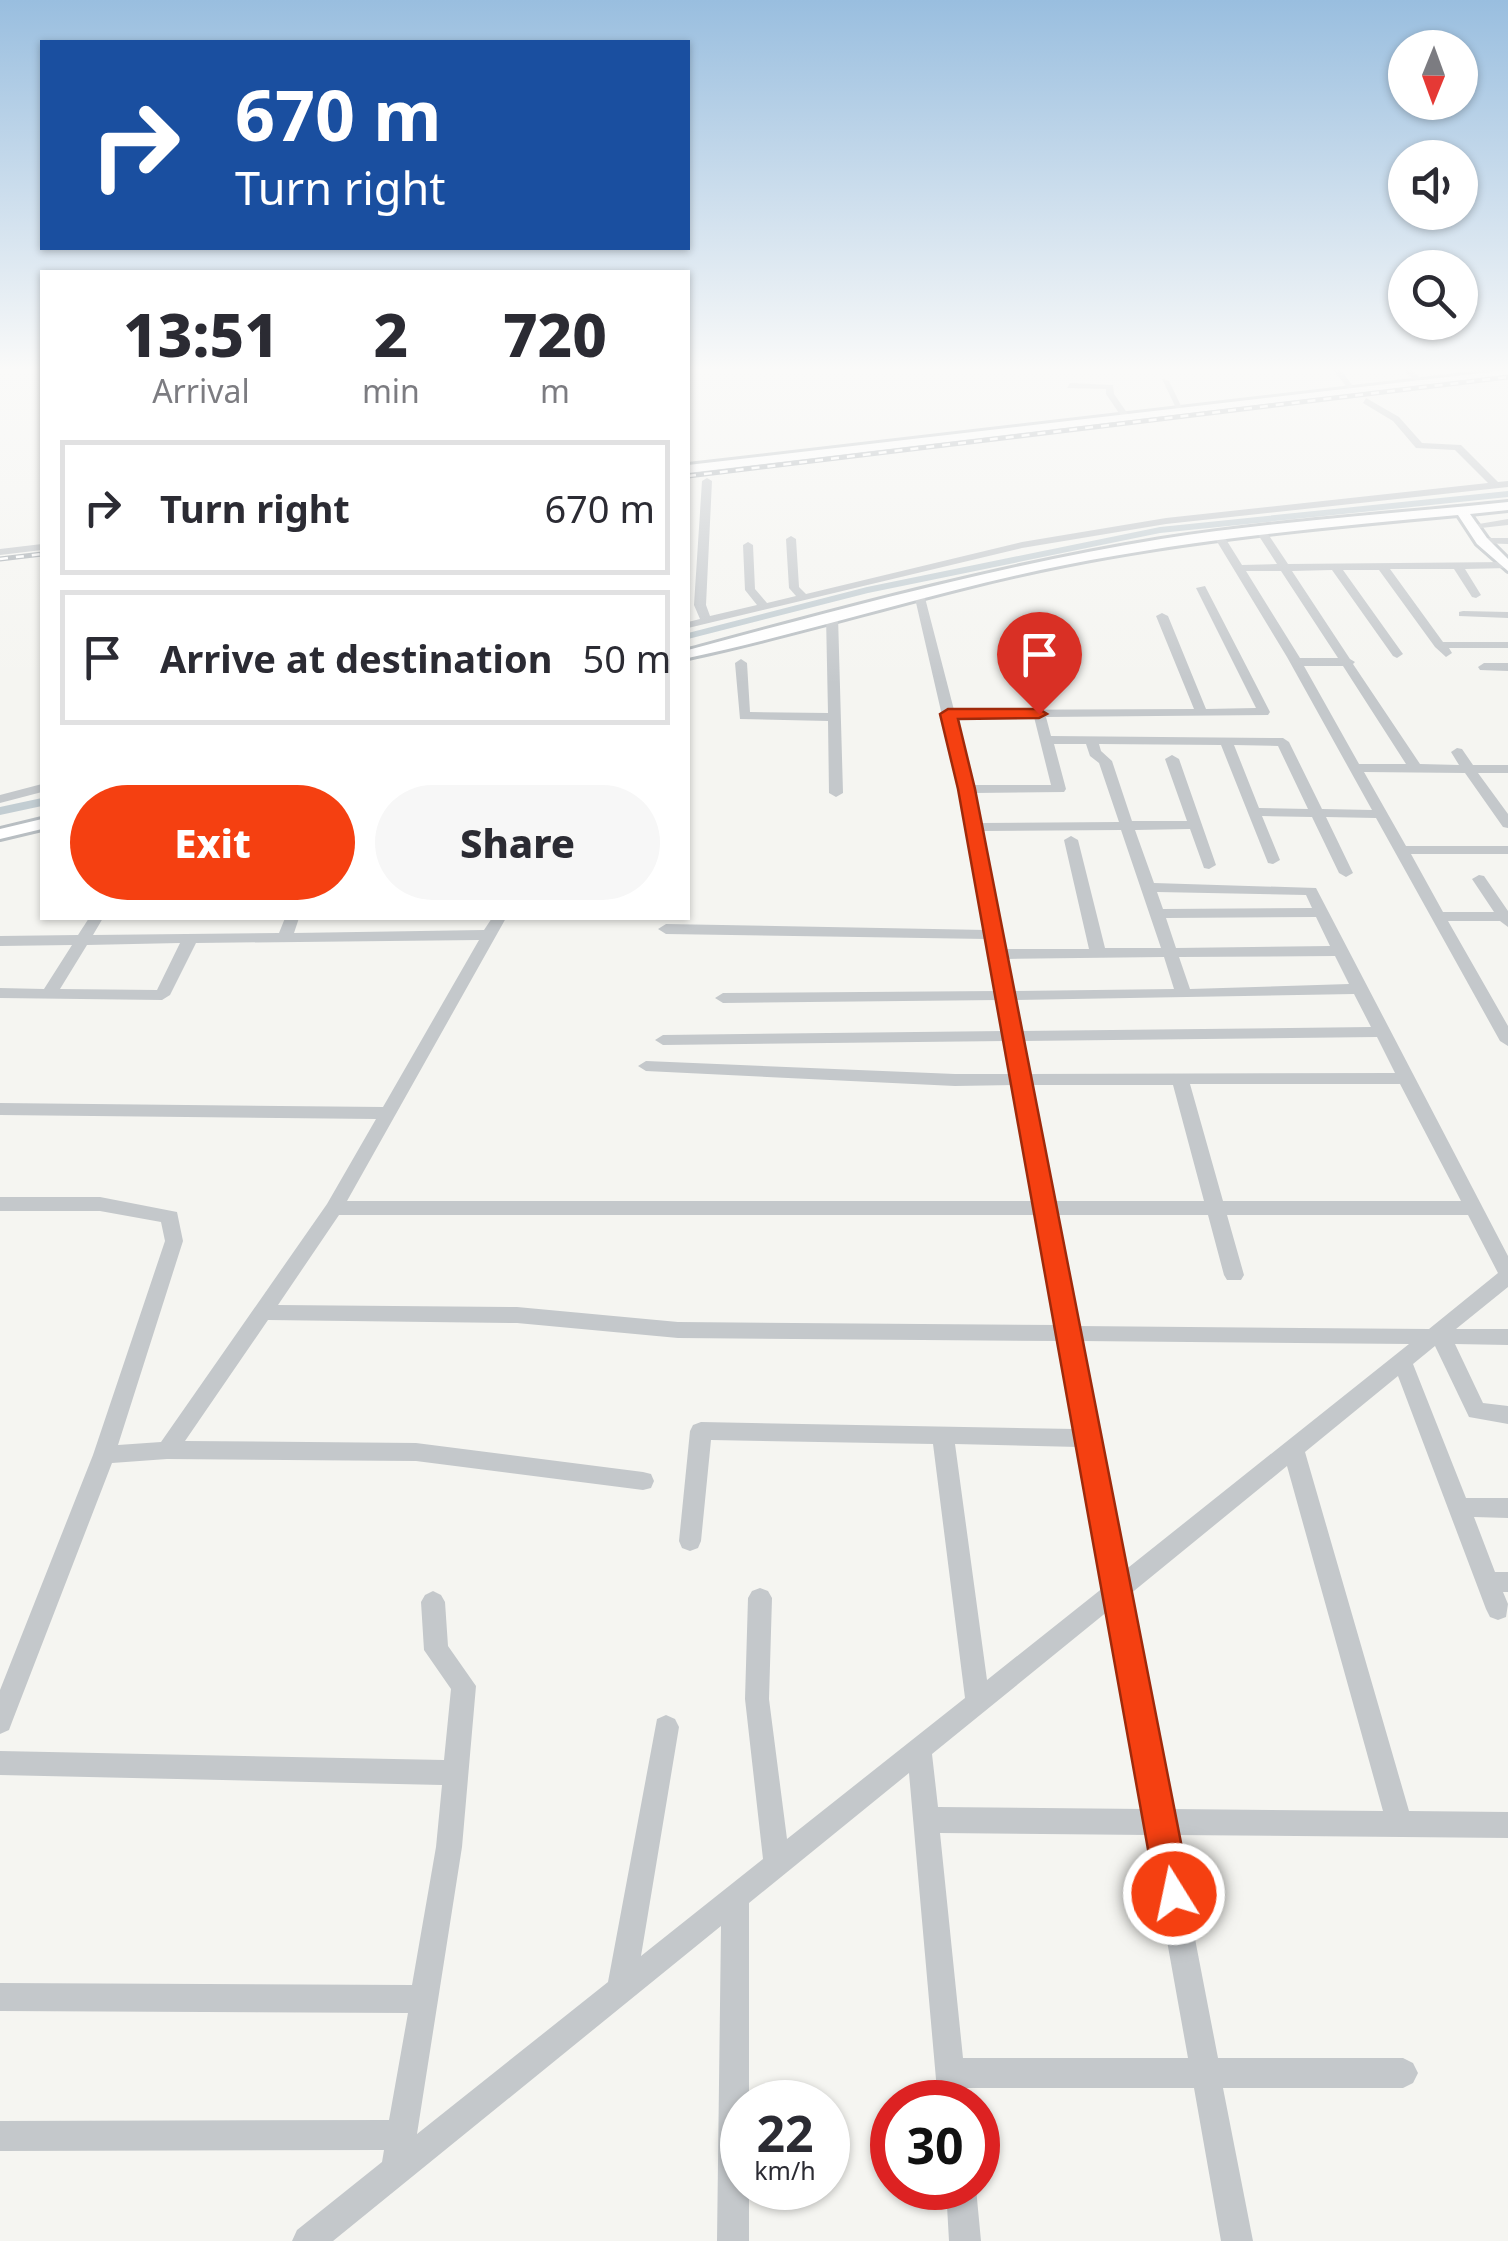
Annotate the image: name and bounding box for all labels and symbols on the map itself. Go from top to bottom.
north arrow [1388,30,1478,120]
pin [997,612,1082,715]
position arrow [1122,1842,1226,1946]
speed limit sign: 30 [870,2080,1000,2210]

